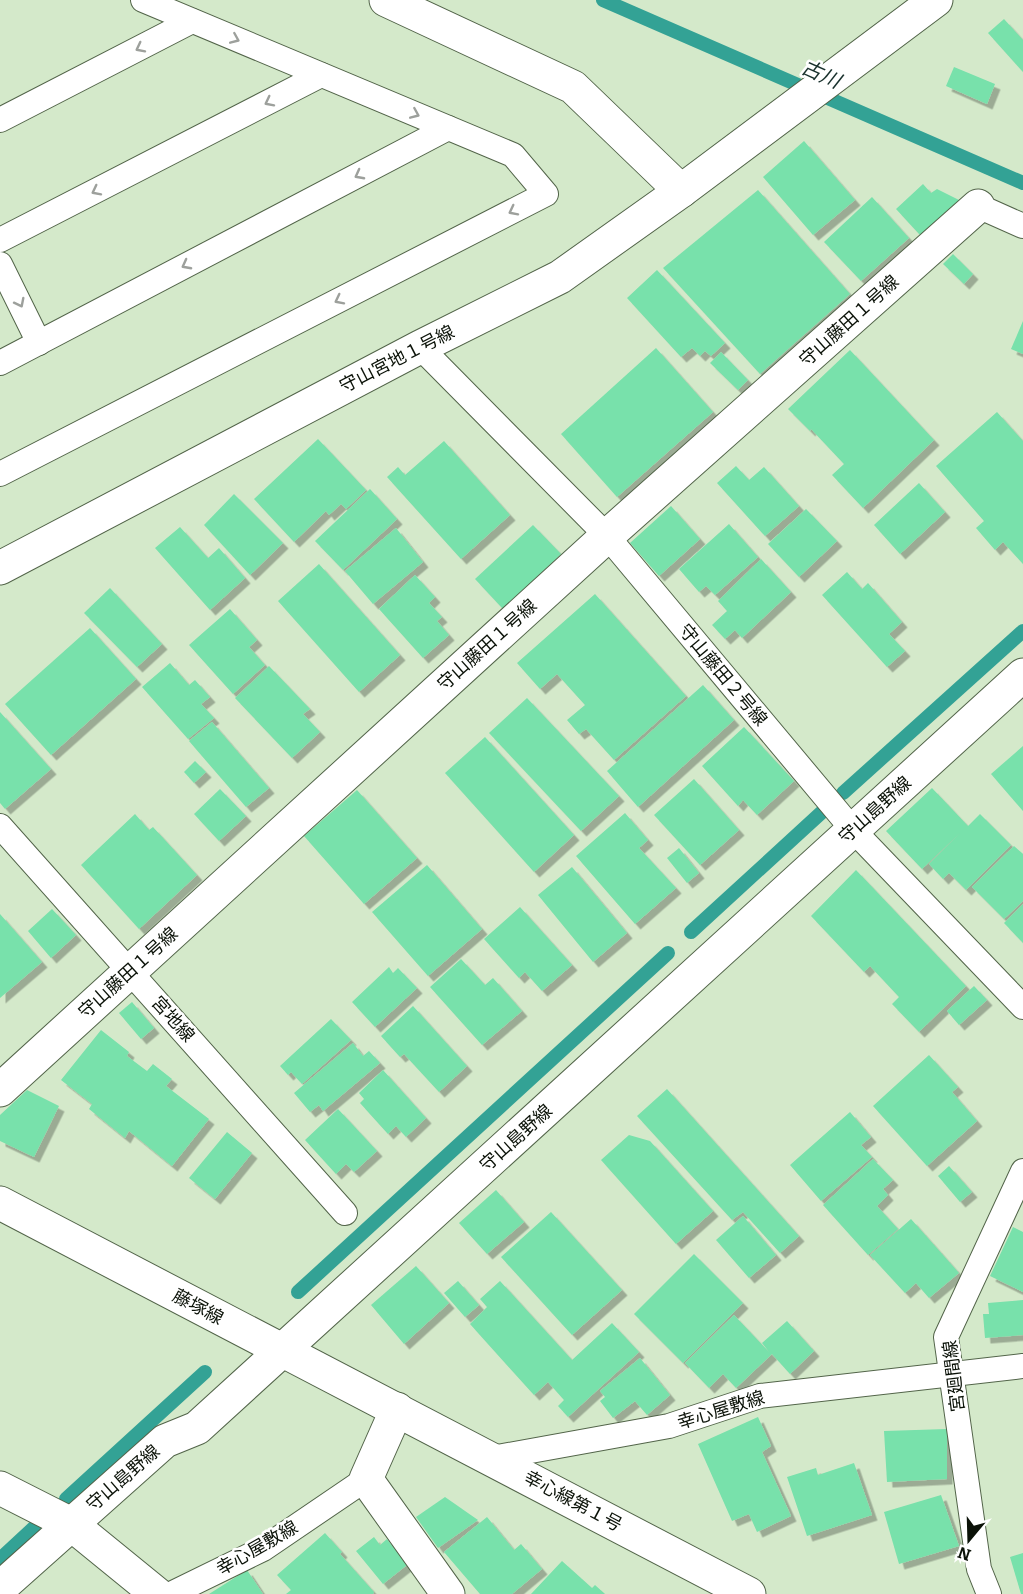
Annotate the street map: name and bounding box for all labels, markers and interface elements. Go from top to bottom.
one-way arrow [229,32,240,44]
one-way arrow [136,40,147,52]
water label: 古川 [798,55,846,94]
one-way arrow [264,94,275,106]
one-way arrow [409,107,420,119]
one-way arrow [355,168,365,179]
one-way arrow [91,184,102,195]
one-way arrow [508,204,519,216]
one-way arrow [182,258,193,270]
street label: 守山藤田１号線 [795,271,903,371]
one-way arrow [334,293,345,305]
one-way arrow [12,297,24,308]
street label: 守山宮地１号線 [336,321,458,397]
street label: 守山藤田１号線 [433,595,541,695]
street label: 守山藤田２号線 [674,620,772,730]
street label: 守山島野線 [834,772,916,848]
street label: 守山藤田１号線 [74,923,182,1023]
street label: 宮地線 [147,992,199,1046]
street label: 守山島野線 [475,1100,557,1176]
street label: 藤塚線 [169,1285,227,1329]
street label: 宮廻間線 [939,1339,969,1413]
street label: 幸心屋敷線 [675,1386,767,1434]
street label: 守山島野線 [82,1440,164,1516]
street label: 幸心線第１号 [520,1466,626,1536]
north arrow [939,1510,999,1570]
street label: 幸心屋敷線 [213,1516,301,1580]
text: N [955,1543,973,1565]

